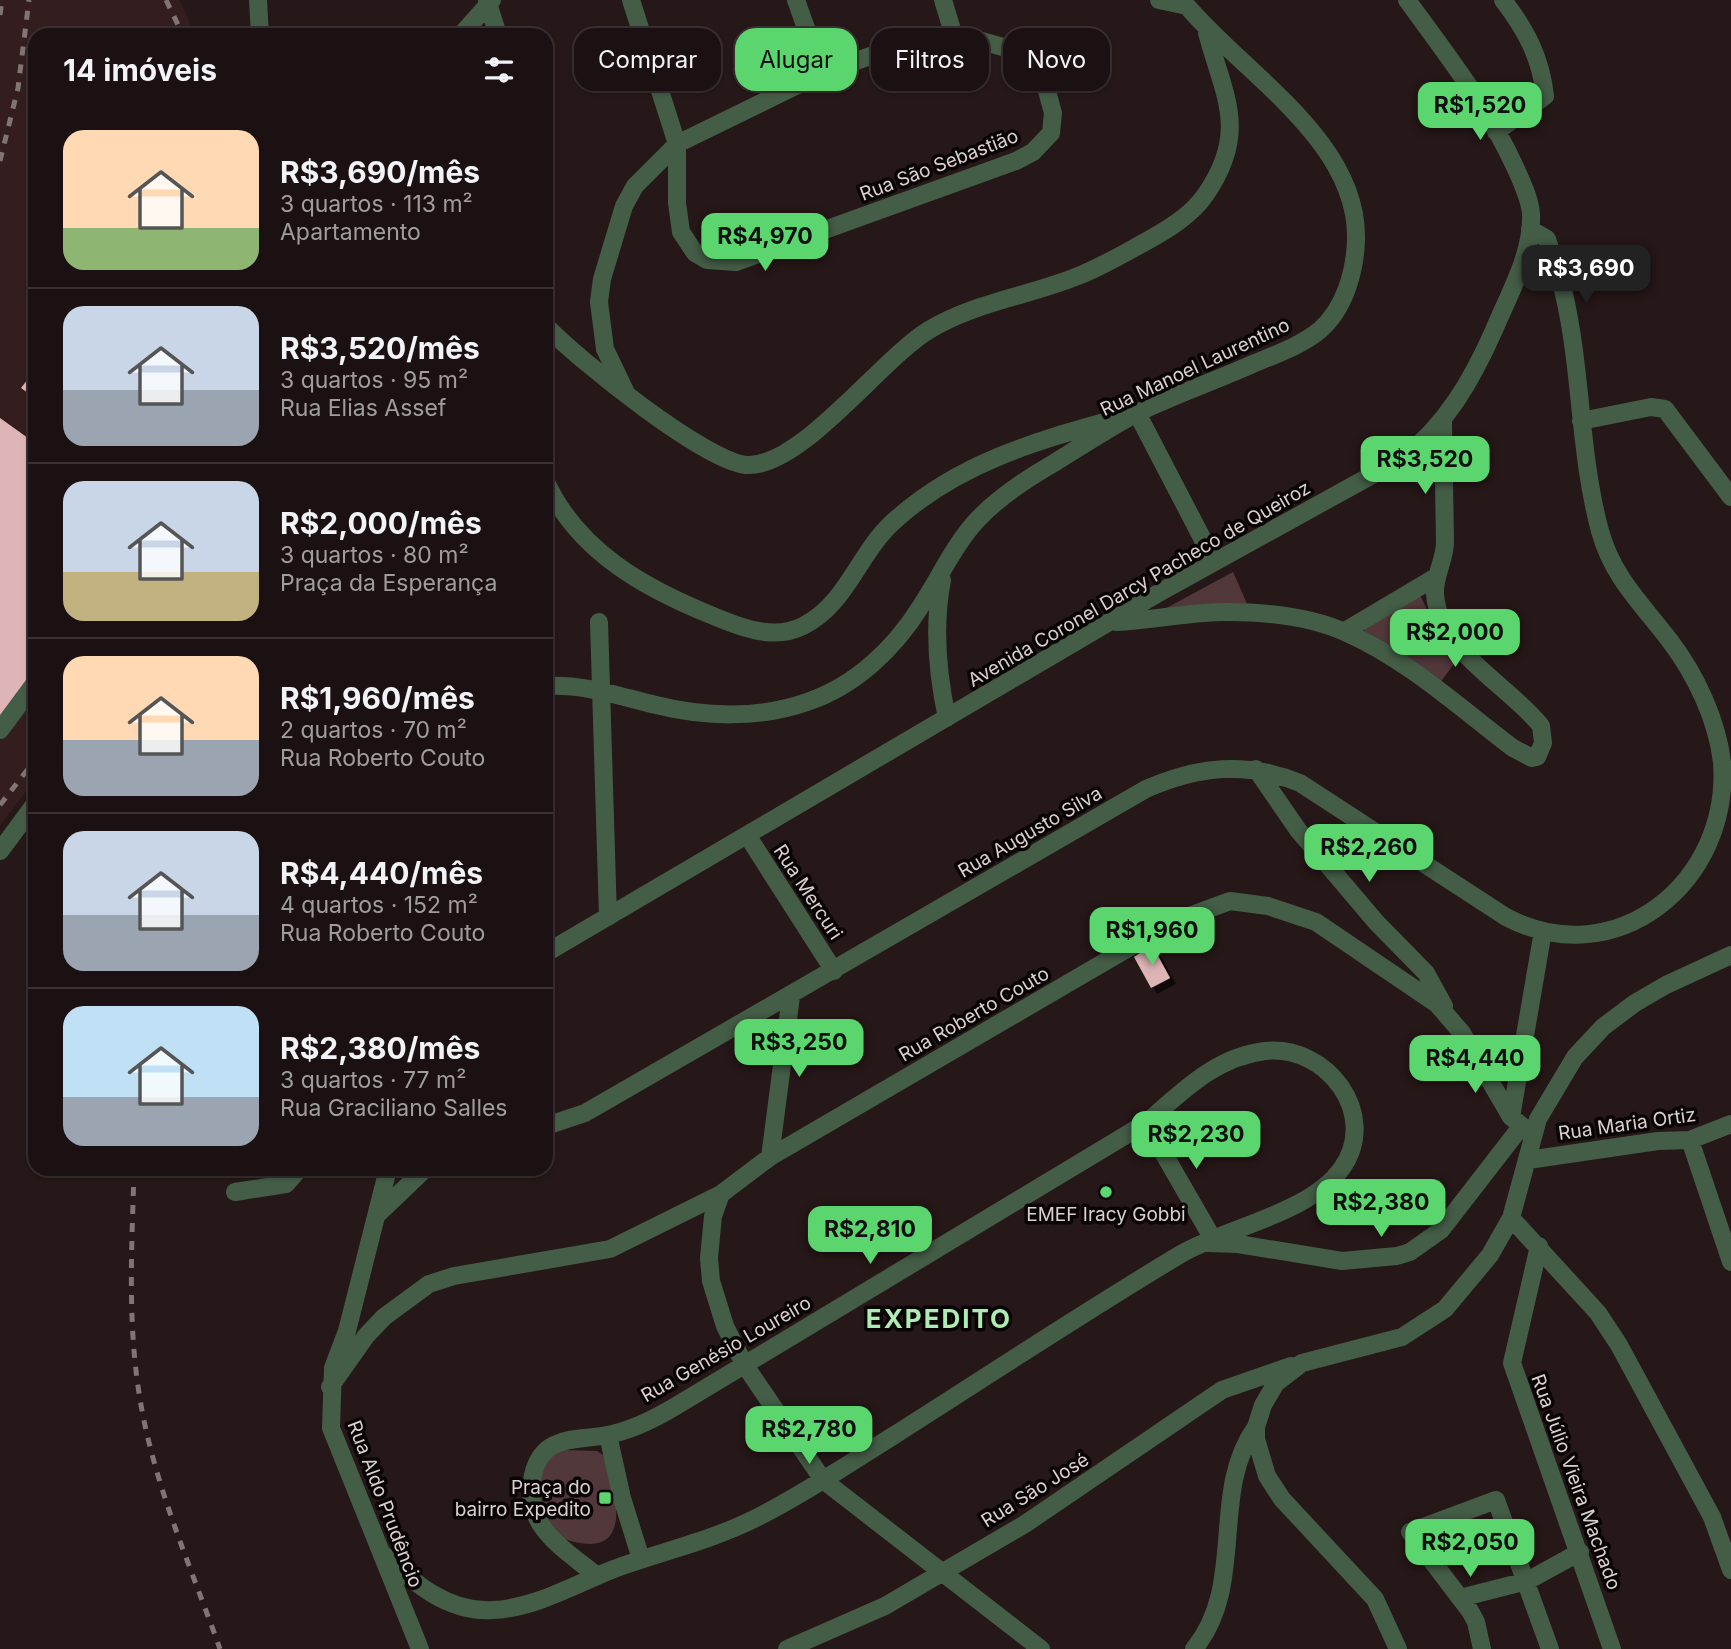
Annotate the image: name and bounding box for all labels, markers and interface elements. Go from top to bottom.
chip: Comprar [574,28,721,91]
chip: Alugar [735,28,857,91]
chip: Filtros [871,28,989,91]
chip: Novo [1003,28,1110,91]
icon: filters [480,51,518,89]
text: 14 imóveis [63,52,217,88]
pin: R$1,520 [1415,82,1545,142]
text: R$1,520 [1434,91,1526,119]
street label: Rua São Sebastião [857,124,1021,206]
text: R$3,690/mês [280,154,480,190]
icon: home [119,158,203,242]
text: 3 quartos · 113 m² [280,190,473,218]
pin: R$4,970 [700,214,830,273]
text: Apartamento [280,218,421,246]
text: R$4,970 [717,222,813,250]
pin: R$3,690 [1521,246,1651,305]
text: R$3,690 [1538,254,1634,282]
street label: Rua Manoel Laurentino [1097,313,1293,421]
text: R$3,520/mês [280,330,480,366]
icon: home [119,334,203,418]
text: 3 quartos · 95 m² [280,366,468,394]
text: Rua Elias Assef [280,394,446,422]
pin: R$3,520 [1360,436,1490,496]
text: R$3,520 [1377,445,1473,473]
street label: Avenida Coronel Darcy Pacheco de Queiroz [964,476,1314,692]
text: R$2,000/mês [280,505,482,541]
icon: home [119,509,203,593]
text: 3 quartos · 80 m² [280,541,469,569]
text: Praça da Esperança [280,569,497,597]
pin: R$2,000 [1390,610,1520,669]
text: R$2,000 [1406,618,1504,646]
text: R$1,960/mês [280,680,475,716]
icon: home [119,684,203,768]
text: 2 quartos · 70 m² [280,716,467,744]
text: Rua Roberto Couto [280,744,485,772]
street label: Rua Augusto Silva [954,781,1106,883]
pin: R$2,260 [1304,824,1434,884]
text: R$2,260 [1320,833,1418,861]
street label: Rua Mercuri [769,840,847,944]
text: R$4,440/mês [280,855,483,891]
icon: home [119,859,203,943]
text: 4 quartos · 152 m² [280,891,478,919]
pin: R$1,960 [1087,908,1217,967]
text: R$1,960 [1106,916,1198,944]
text: Rua Roberto Couto [280,919,485,947]
street label: Rua Roberto Couto [895,962,1053,1066]
pin: R$3,250 [734,1020,864,1079]
text: R$3,250 [751,1028,847,1056]
text: R$2,380/mês [280,1030,480,1066]
icon: home [119,1034,203,1118]
pin: R$4,440 [1410,1036,1540,1095]
text: R$4,440 [1425,1044,1525,1072]
text: 3 quartos · 77 m² [280,1066,466,1094]
text: Rua Graciliano Salles [280,1094,508,1122]
street label: Rua Maria Ortiz [1557,1103,1697,1145]
pin: R$2,230 [1131,1112,1261,1171]
text: R$2,230 [1147,1120,1245,1148]
pin: R$2,380 [1316,1180,1446,1239]
marker: EMEF Iracy Gobbi [1098,1184,1114,1200]
text: R$2,380 [1332,1188,1430,1216]
place label: EMEF Iracy Gobbi [1026,1203,1186,1226]
pin: R$2,810 [805,1206,935,1266]
text: R$2,810 [824,1215,916,1243]
street label: Rua Genésio Loureiro [637,1291,815,1407]
district label: EXPEDITO [866,1303,1012,1334]
street label: Rua Júlio Vieira Machado [1526,1371,1626,1593]
pin: R$2,780 [744,1406,874,1466]
text: R$2,780 [761,1415,857,1443]
street label: Rua Aldo Prudêncio [343,1417,427,1591]
street label: Rua São José [977,1448,1093,1532]
place label: Praça do bairro Expedito [455,1476,591,1521]
marker: Praça do bairro Expedito [597,1490,613,1506]
pin: R$2,050 [1405,1520,1535,1579]
text: R$2,050 [1421,1528,1519,1556]

